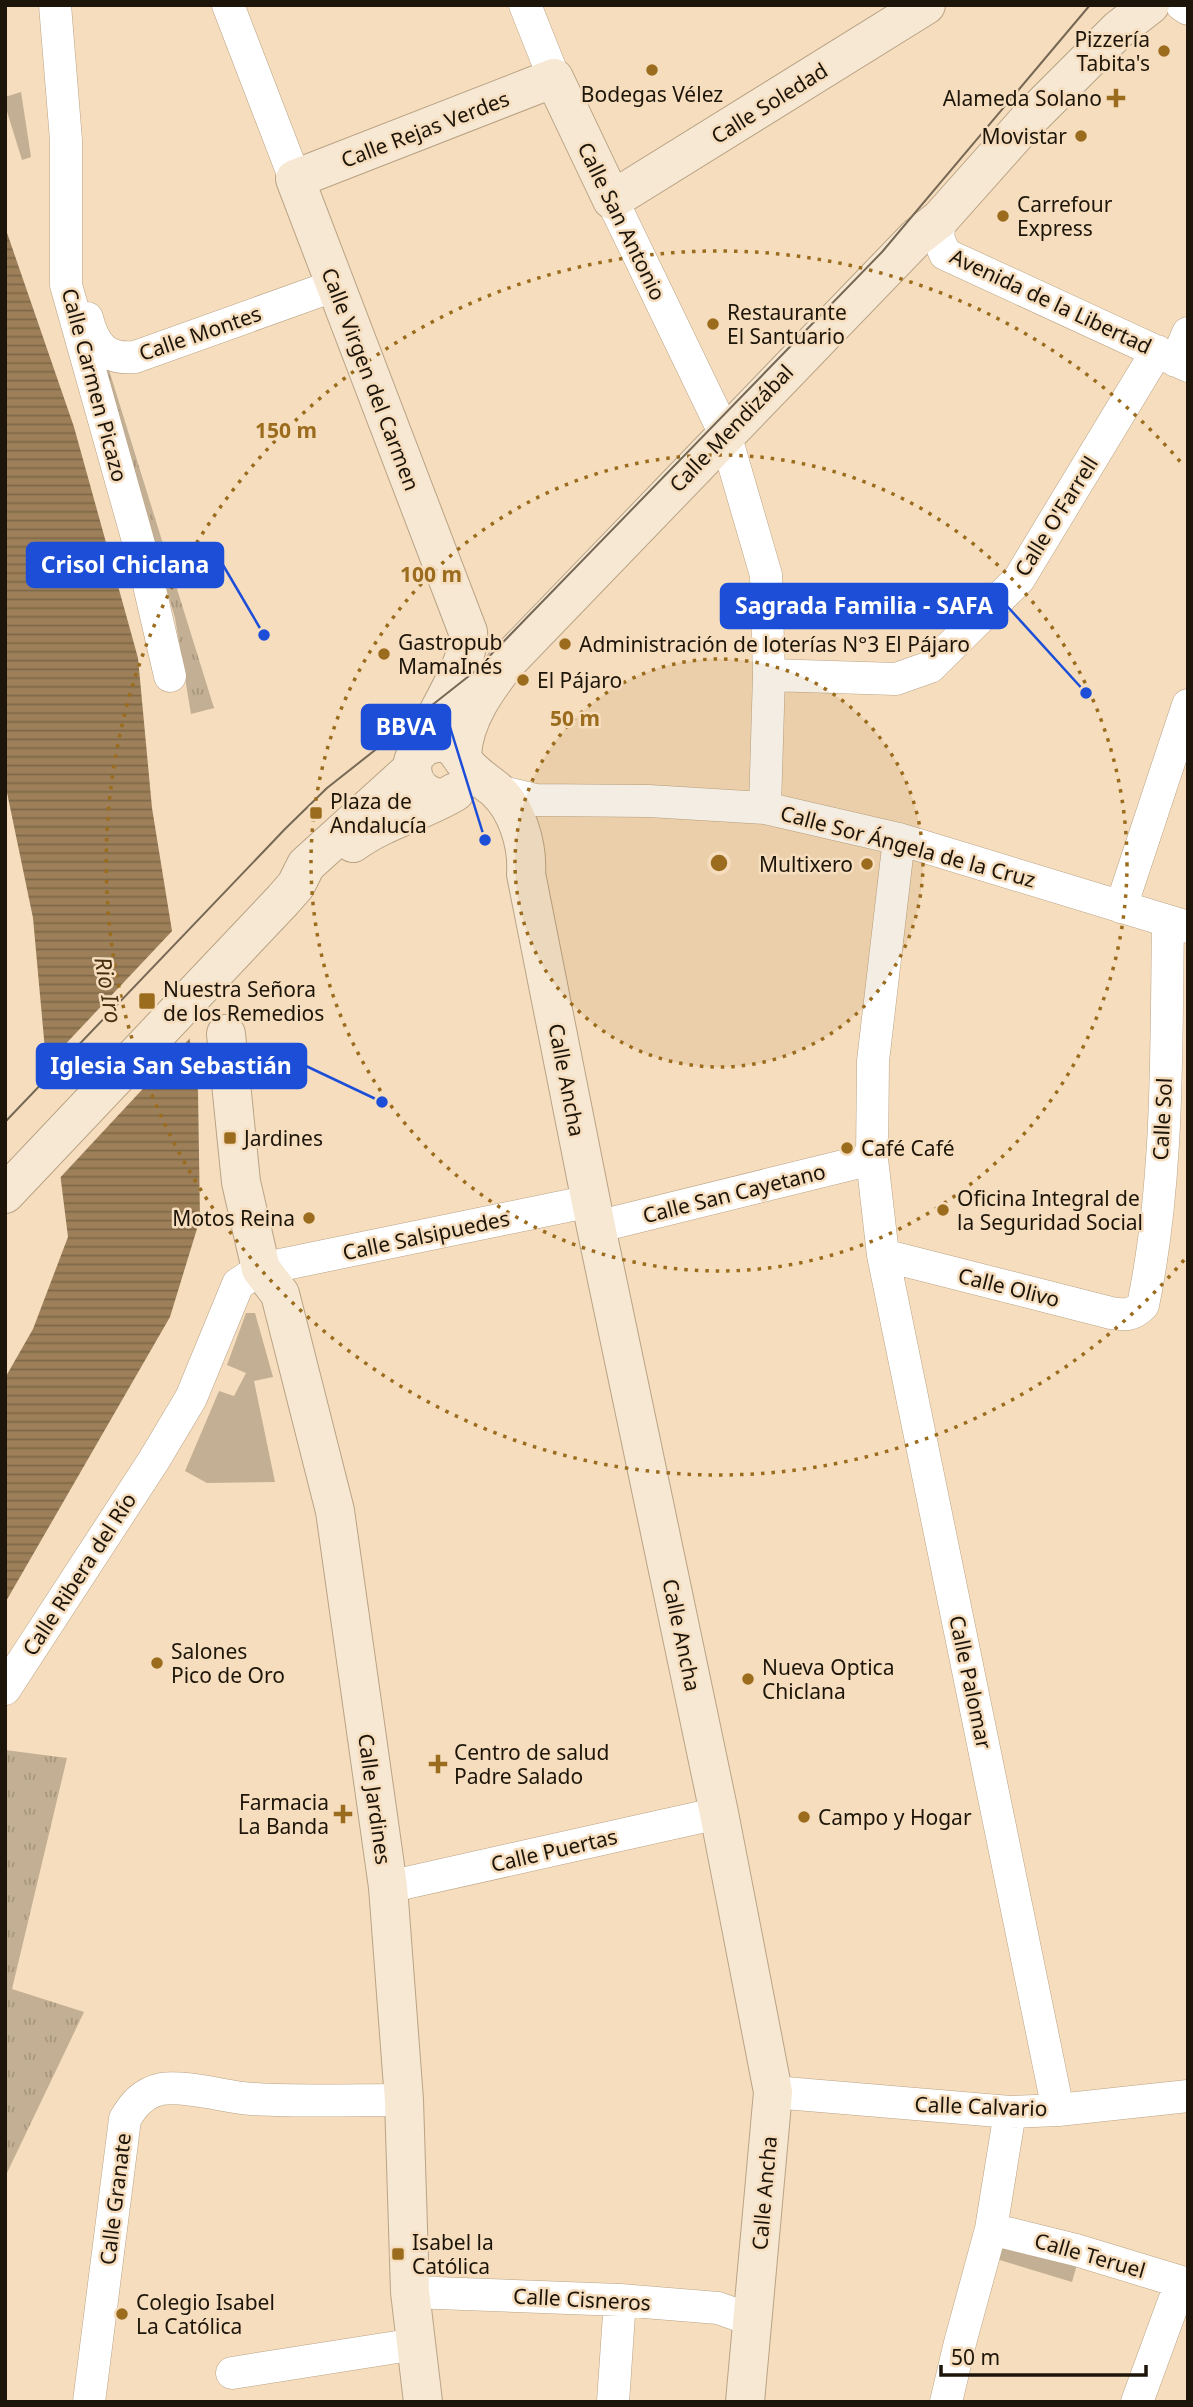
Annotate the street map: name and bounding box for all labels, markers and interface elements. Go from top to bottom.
place label: Pizzería Tabita's [1074,25,1150,77]
marker: Pizzería Tabita's [1156,43,1172,59]
street label: Calle Soledad [705,56,833,150]
marker: Bodegas Vélez [644,62,660,78]
place label: Bodegas Vélez [581,80,723,108]
street label: Calle Rejas Verdes [337,84,513,174]
place label: Alameda Solano [943,84,1102,112]
marker: Alameda Solano [1108,90,1124,106]
place label: Movistar [981,122,1067,150]
marker: Movistar [1073,128,1089,144]
street label: Calle San Antonio [572,137,672,305]
place label: Carrefour Express [1017,190,1113,242]
marker: Carrefour Express [995,208,1011,224]
street label: Avenida de la Libertad [946,242,1156,360]
street label: Calle Virgen del Carmen [316,263,426,495]
street label: Calle Carmen Picazo [56,285,134,485]
place label: Restaurante El Santuario [727,298,847,350]
street label: Calle Montes [135,299,265,367]
marker: Restaurante El Santuario [705,316,721,332]
street label: Calle Mendizábal [663,358,799,498]
text: 150 m [255,416,317,444]
street label: Calle O'Farrell [1008,451,1104,581]
callout: Crisol Chiclana [27,543,223,587]
text: Crisol Chiclana [41,548,209,580]
text: 100 m [400,560,462,588]
callout: Sagrada Familia - SAFA [721,584,1007,628]
text: Sagrada Familia - SAFA [735,589,993,621]
place label: Gastropub MamaInés [398,628,502,680]
place label: Administración de loterías N°3 El Pájaro [579,630,970,658]
marker: Administración de loterías N°3 El Pájaro [557,636,573,652]
marker: Gastropub MamaInés [376,646,392,662]
place label: El Pájaro [537,666,622,694]
marker: El Pájaro [515,672,531,688]
text: 50 m [550,704,600,732]
callout: BBVA [362,705,450,749]
text: BBVA [376,710,436,742]
place label: Plaza de Andalucía [330,787,427,839]
street label: Calle Sor Ángela de la Cruz [777,798,1039,894]
marker: Plaza de Andalucía [308,805,324,821]
place label: Multixero [759,850,853,878]
centre of rings [707,851,731,875]
marker: Multixero [859,856,875,872]
water label: Rio Iro [87,954,131,1026]
place label: Nuestra Señora de los Remedios [163,975,324,1027]
marker: Nuestra Señora de los Remedios [137,991,157,1011]
street label: Calle Ancha [542,1021,592,1139]
callout: Iglesia San Sebastián [37,1044,306,1088]
text: Iglesia San Sebastián [50,1049,292,1081]
street label: Calle Sol [1146,1077,1178,1161]
place label: Jardines [242,1124,323,1152]
marker: Jardines [222,1130,238,1146]
place label: Café Café [861,1134,955,1162]
marker: Café Café [839,1140,855,1156]
street label: Calle San Cayetano [640,1157,828,1229]
place label: Oficina Integral de la Seguridad Social [957,1184,1143,1236]
marker: Oficina Integral de la Seguridad Social [935,1202,951,1218]
place label: Motos Reina [172,1204,295,1232]
street label: Calle Salsipuedes [340,1204,512,1266]
marker: Motos Reina [301,1210,317,1226]
street label: Calle Olivo [955,1261,1063,1313]
street label: Calle Ribera del Río [16,1487,142,1661]
street label: Calle Ancha [656,1576,708,1694]
street label: Calle Palomar [943,1613,999,1752]
place label: Salones Pico de Oro [171,1637,285,1689]
place label: Nueva Optica Chiclana [762,1653,894,1705]
marker: Salones Pico de Oro [149,1655,165,1671]
marker: Nueva Optica Chiclana [740,1671,756,1687]
street label: Calle Jardines [352,1732,398,1866]
place label: Centro de salud Padre Salado [454,1738,609,1790]
marker: Centro de salud Padre Salado [428,1754,448,1774]
place label: Farmacia La Banda [238,1788,329,1840]
place label: Campo y Hogar [818,1803,972,1831]
marker: Farmacia La Banda [335,1806,351,1822]
marker: Campo y Hogar [796,1809,812,1825]
street label: Calle Puertas [488,1822,620,1878]
street label: Calle Calvario [914,2090,1048,2122]
street label: Calle Granate [93,2131,137,2267]
street label: Calle Ancha [745,2135,783,2251]
street label: Calle Teruel [1031,2226,1149,2284]
place label: Isabel la Católica [412,2228,494,2280]
marker: Isabel la Católica [390,2246,406,2262]
street label: Calle Cisneros [512,2281,652,2317]
place label: Colegio Isabel La Católica [136,2288,275,2340]
marker: Colegio Isabel La Católica [114,2306,130,2322]
scale bar [941,2334,1146,2378]
text: 50 m [951,2343,1000,2371]

